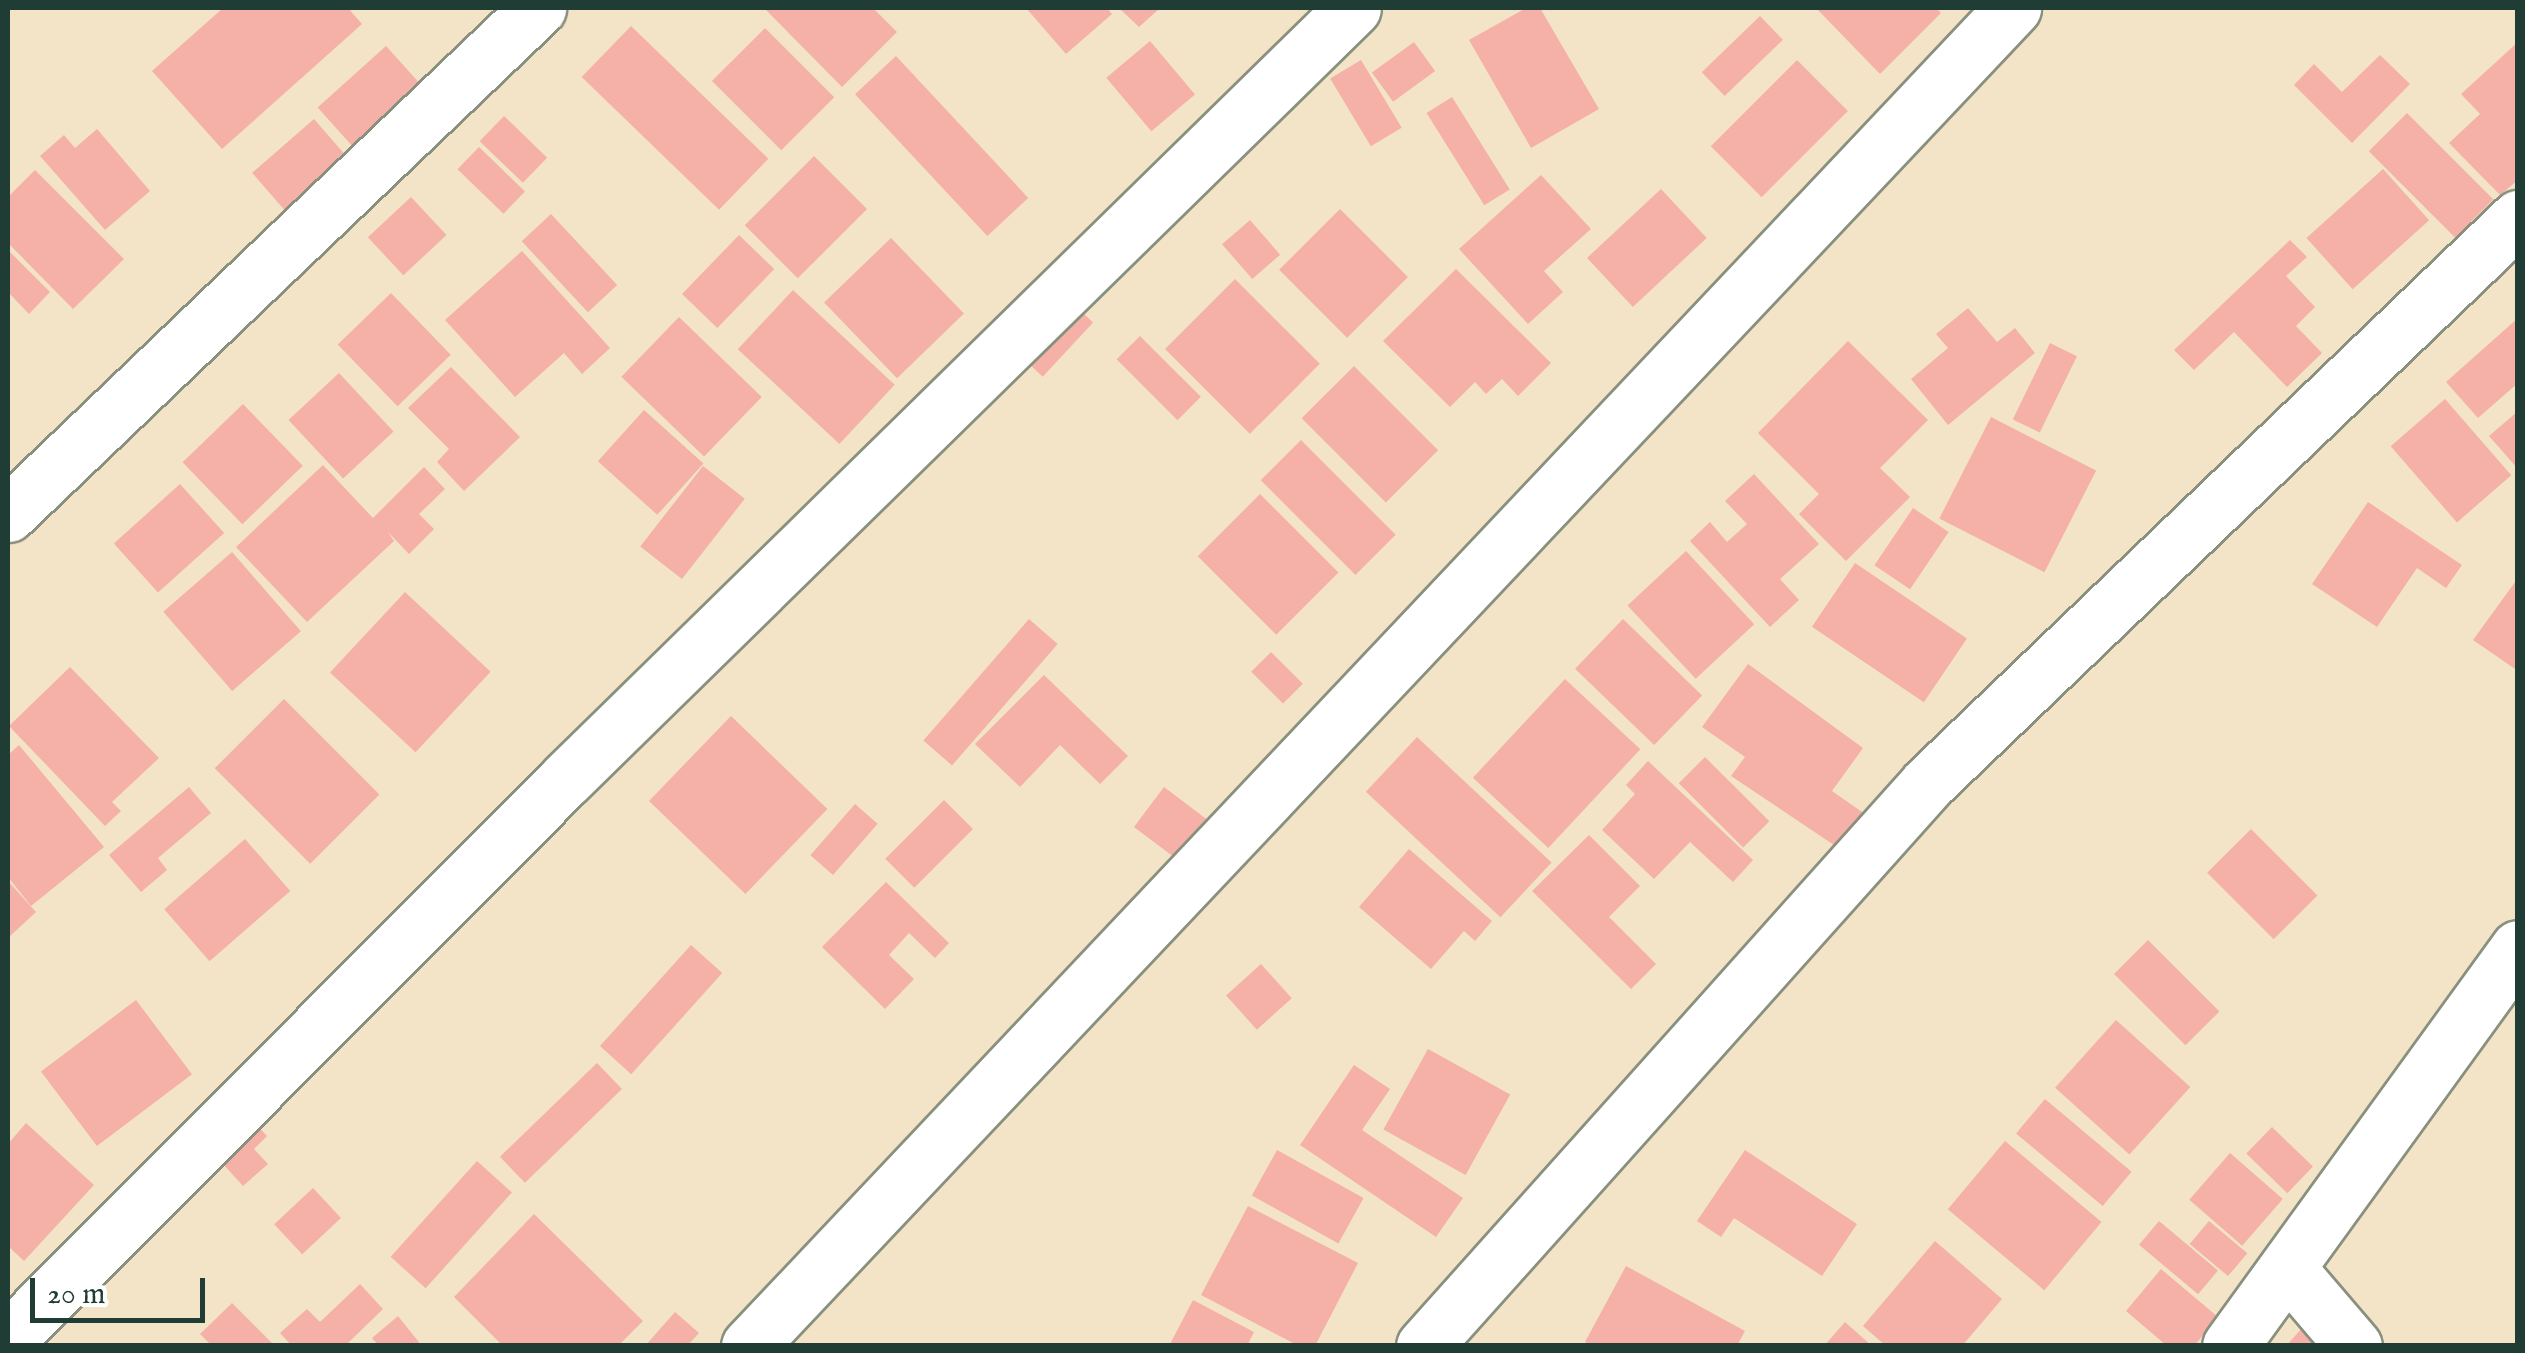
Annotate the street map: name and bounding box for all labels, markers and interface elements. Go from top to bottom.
scale bar [35,1258,210,1320]
text: 20 m [47,1276,106,1314]

